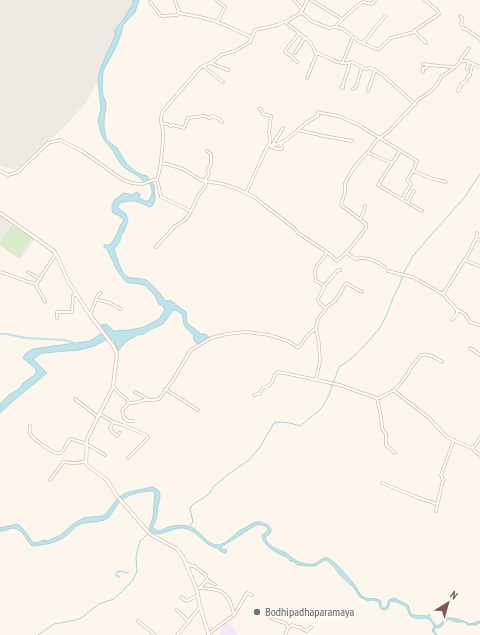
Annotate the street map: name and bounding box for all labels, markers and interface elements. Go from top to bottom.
north arrow [428,583,468,623]
text: N [447,588,461,602]
place label: Bodhipadhaparamaya [265,604,354,619]
marker: Bodhipadhaparamaya [252,607,262,617]

